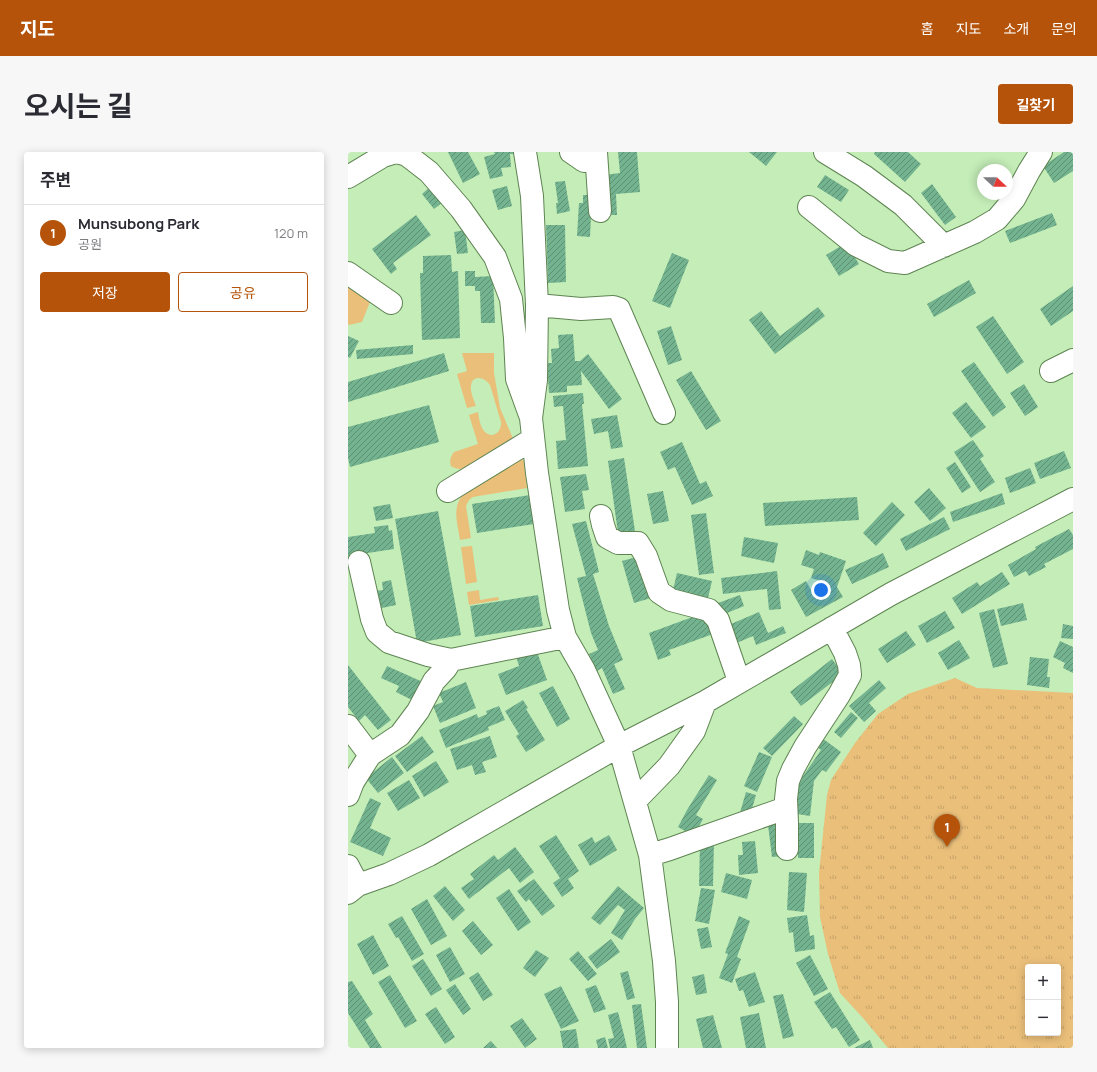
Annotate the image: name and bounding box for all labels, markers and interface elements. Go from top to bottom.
text: 지도 [20,16,55,42]
text: 홈 [921,19,934,38]
text: 지도 [956,19,981,38]
text: 소개 [1003,19,1029,38]
text: 문의 [1051,19,1077,38]
button: 길찾기 [998,84,1073,124]
text: 오시는 길 [24,86,133,124]
north arrow [977,164,1013,200]
text: 주변 [40,168,71,191]
text: Munsubong Park [78,213,199,234]
text: 1 [50,224,56,242]
text: 120 m [274,224,308,242]
text: 공원 [78,235,102,253]
button: 저장 [40,272,170,312]
button: 공유 [178,272,308,312]
your location [811,580,831,600]
pin: 1 [934,814,960,847]
map controls [1025,964,1061,1036]
button: + [1025,964,1061,1000]
button: − [1025,1000,1061,1036]

